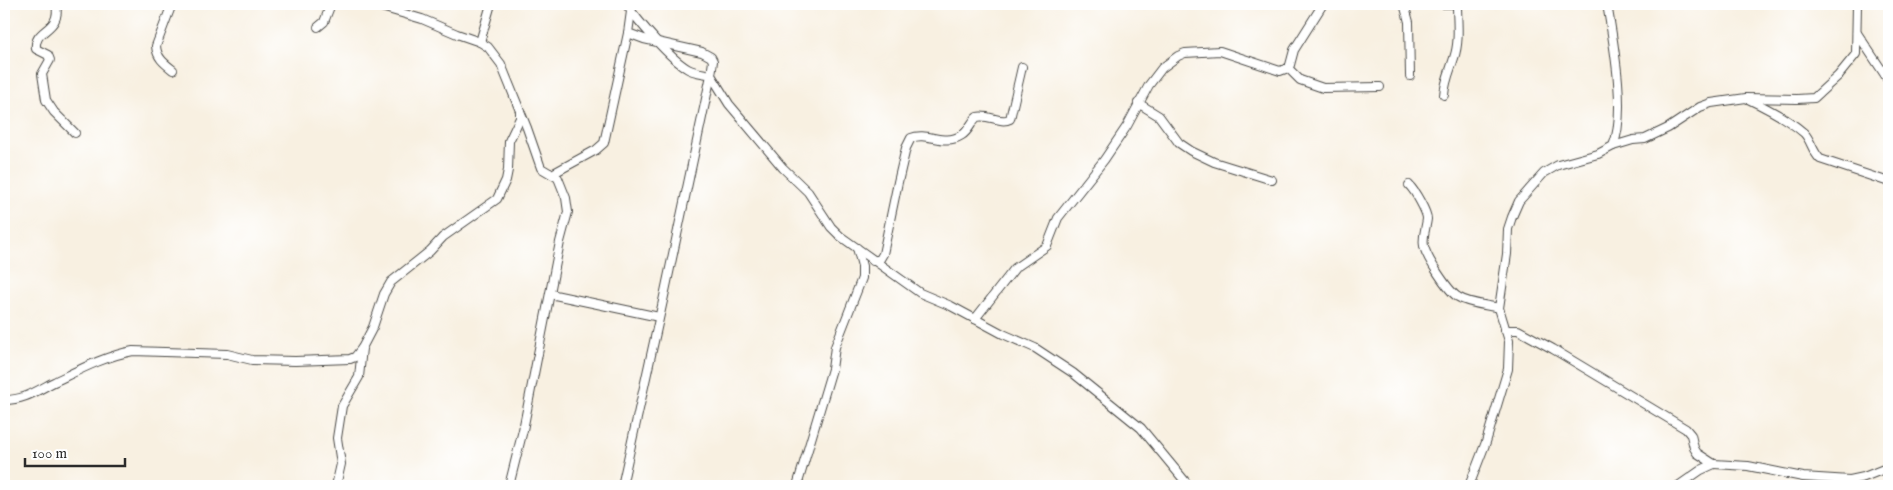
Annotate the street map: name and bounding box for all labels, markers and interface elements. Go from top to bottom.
scale bar [25,435,125,467]
text: 100 m [32,444,68,463]

